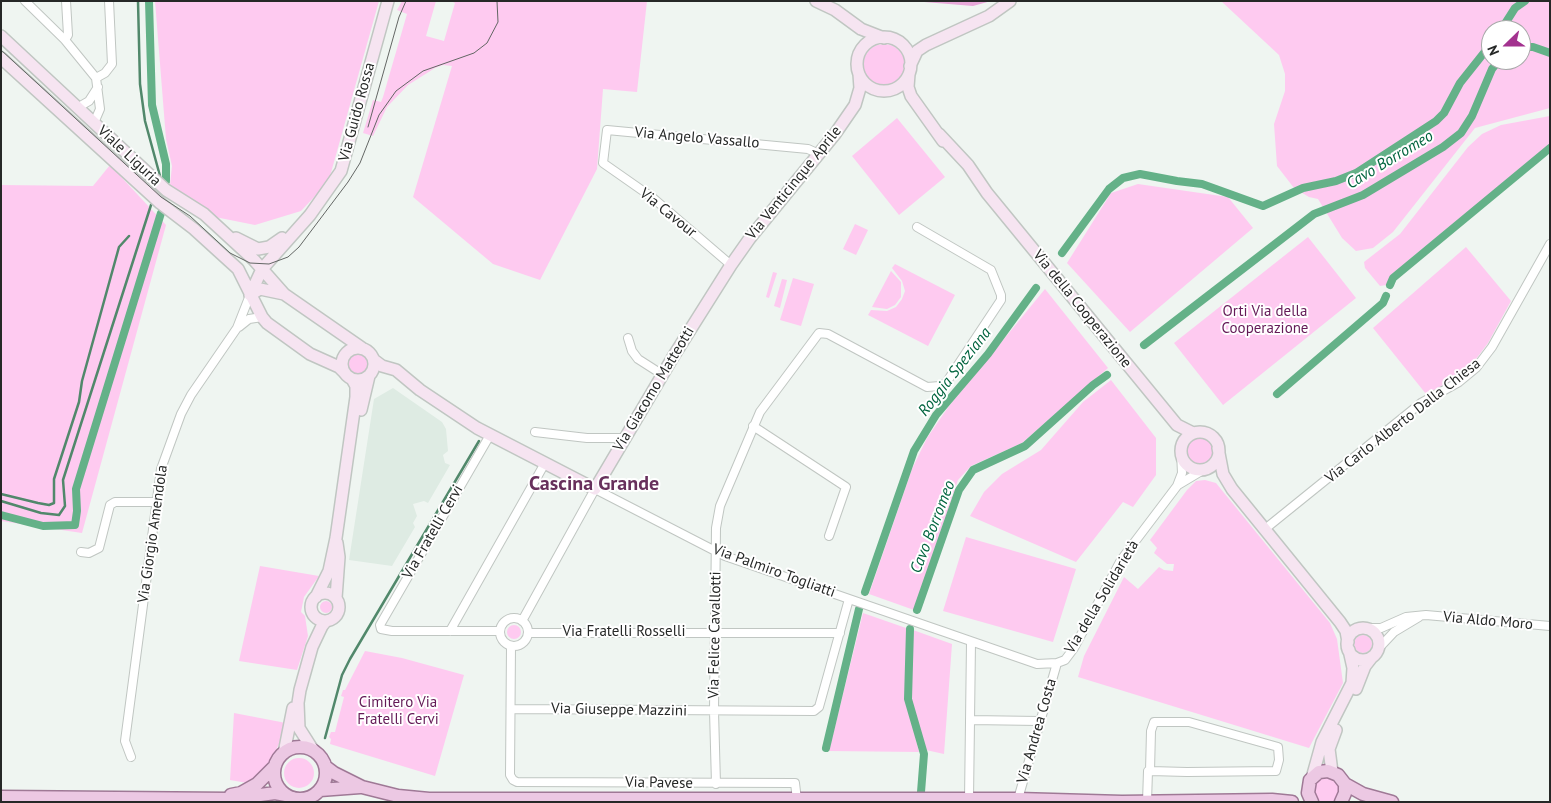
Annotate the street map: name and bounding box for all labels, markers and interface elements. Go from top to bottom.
north arrow [1481,20,1531,70]
text: N [1483,43,1503,58]
street label: Via Guido Rossa [335,61,379,163]
street label: Viale Liguria [93,122,165,190]
street label: Via Venticinque Aprile [743,122,845,244]
street label: Via Angelo Vassallo [634,124,760,152]
water label: Cavo Borromeo [1343,127,1437,193]
street label: Via Cavour [636,185,700,241]
street label: Via della Cooperazione [1029,246,1135,372]
park label: Orti Via della Cooperazione [1222,303,1308,338]
street label: Via Giacomo Matteotti [610,323,698,455]
water label: Roggia Speziana [914,324,996,420]
street label: Via Carlo Alberto Dalla Chiesa [1322,355,1484,487]
street label: Via Giorgio Amendola [134,464,172,604]
district label: Cascina Grande [529,472,659,496]
water label: Cavo Borromeo [907,478,959,576]
street label: Via Fratelli Cervi [399,482,467,582]
street label: Via della Solidarietà [1061,537,1143,657]
street label: Via Palmiro Togliatti [710,540,838,602]
street label: Via Felice Cavallotti [705,571,725,699]
street label: Via Aldo Moro [1442,608,1534,634]
street label: Via Fratelli Rosselli [563,623,685,641]
street label: Via Andrea Costa [1013,677,1061,785]
park label: Cimitero Via Fratelli Cervi [357,694,439,729]
street label: Via Giuseppe Mazzini [551,700,687,720]
street label: Via Pavese [625,773,693,793]

